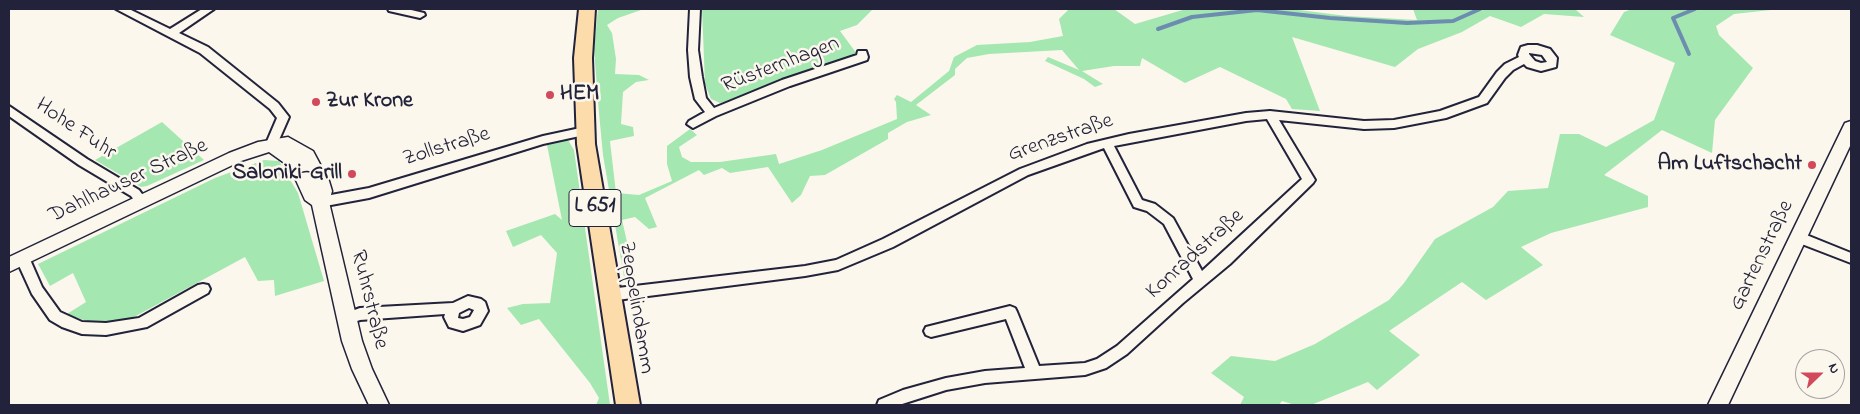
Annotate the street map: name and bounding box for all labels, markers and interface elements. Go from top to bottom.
street label: Rüsternhagen [719,32,843,100]
place label: HEM [560,82,599,108]
place label: Zur Krone [326,89,413,115]
marker: HEM [544,89,556,101]
street label: Hohe Fuhr [30,93,120,167]
marker: Zur Krone [310,96,322,108]
street label: Grenzstraße [1005,109,1117,169]
street label: Zollstraße [400,122,494,174]
street label: Dahlhauser Straße [45,134,213,230]
place label: Am Luftschacht [1658,152,1802,178]
marker: Am Luftschacht [1806,159,1818,171]
place label: Saloniki-Grill [232,161,342,187]
marker: Saloniki-Grill [346,168,358,180]
road number: L 651 [569,190,621,227]
street label: Gartenstraße [1725,197,1801,315]
street label: Konradstraße [1142,204,1250,306]
street label: Zeppelindamm [612,240,658,376]
street label: Ruhrstraße [343,248,393,352]
north arrow [1795,349,1845,399]
text: N [1822,360,1845,377]

